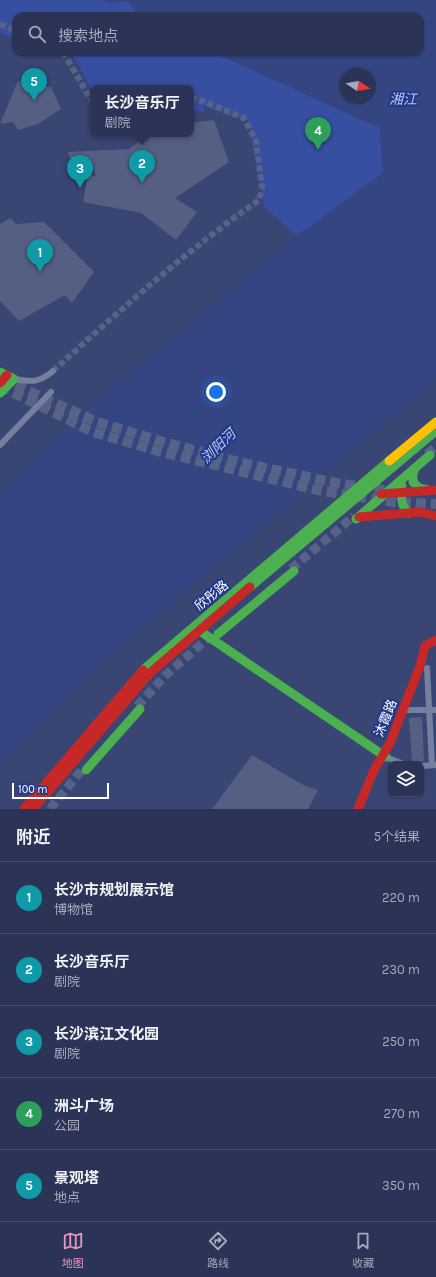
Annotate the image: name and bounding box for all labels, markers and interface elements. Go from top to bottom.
search box [12,12,424,56]
icon: search [26,23,48,45]
text: 搜索地点 [58,27,118,45]
pin: 5 [21,68,47,101]
north arrow [340,68,376,104]
popup [90,85,194,137]
water label: 湘江 [389,91,419,108]
text: 长沙音乐厅 [104,94,180,112]
text: 剧院 [104,115,131,130]
pin: 4 [305,117,331,150]
pin: 2 [129,150,155,183]
pin: 3 [67,155,93,188]
pin: 1 [27,239,53,272]
your location [206,382,226,402]
water label: 浏阳河 [197,424,242,467]
street label: 欣彤路 [192,577,231,614]
street label: 沐霞路 [371,697,400,739]
map controls [388,761,424,797]
button: layers [388,761,424,797]
scale bar [12,781,109,800]
text: 100 m [18,783,48,796]
text: 附近 [16,827,50,847]
text: 5个结果 [374,829,420,844]
text: 长沙市规划展示馆 [54,881,174,899]
text: 1 [27,890,31,905]
text: 220 m [382,890,420,905]
text: 博物馆 [54,902,93,917]
text: 长沙音乐厅 [54,953,129,971]
text: 2 [25,962,33,977]
text: 230 m [382,962,420,977]
text: 剧院 [54,974,80,989]
text: 长沙滨江文化园 [54,1025,159,1043]
text: 3 [25,1034,33,1049]
text: 250 m [382,1034,420,1049]
text: 剧院 [54,1046,80,1061]
text: 洲斗广场 [54,1097,114,1115]
text: 4 [25,1106,33,1121]
text: 270 m [383,1106,420,1121]
text: 公园 [54,1118,80,1133]
text: 景观塔 [54,1169,99,1187]
text: 5 [25,1178,33,1193]
text: 350 m [382,1178,420,1193]
text: 地点 [54,1190,80,1205]
tab: 地图 [62,1230,84,1270]
tab: 路线 [207,1230,229,1270]
tab: 收藏 [352,1230,374,1270]

